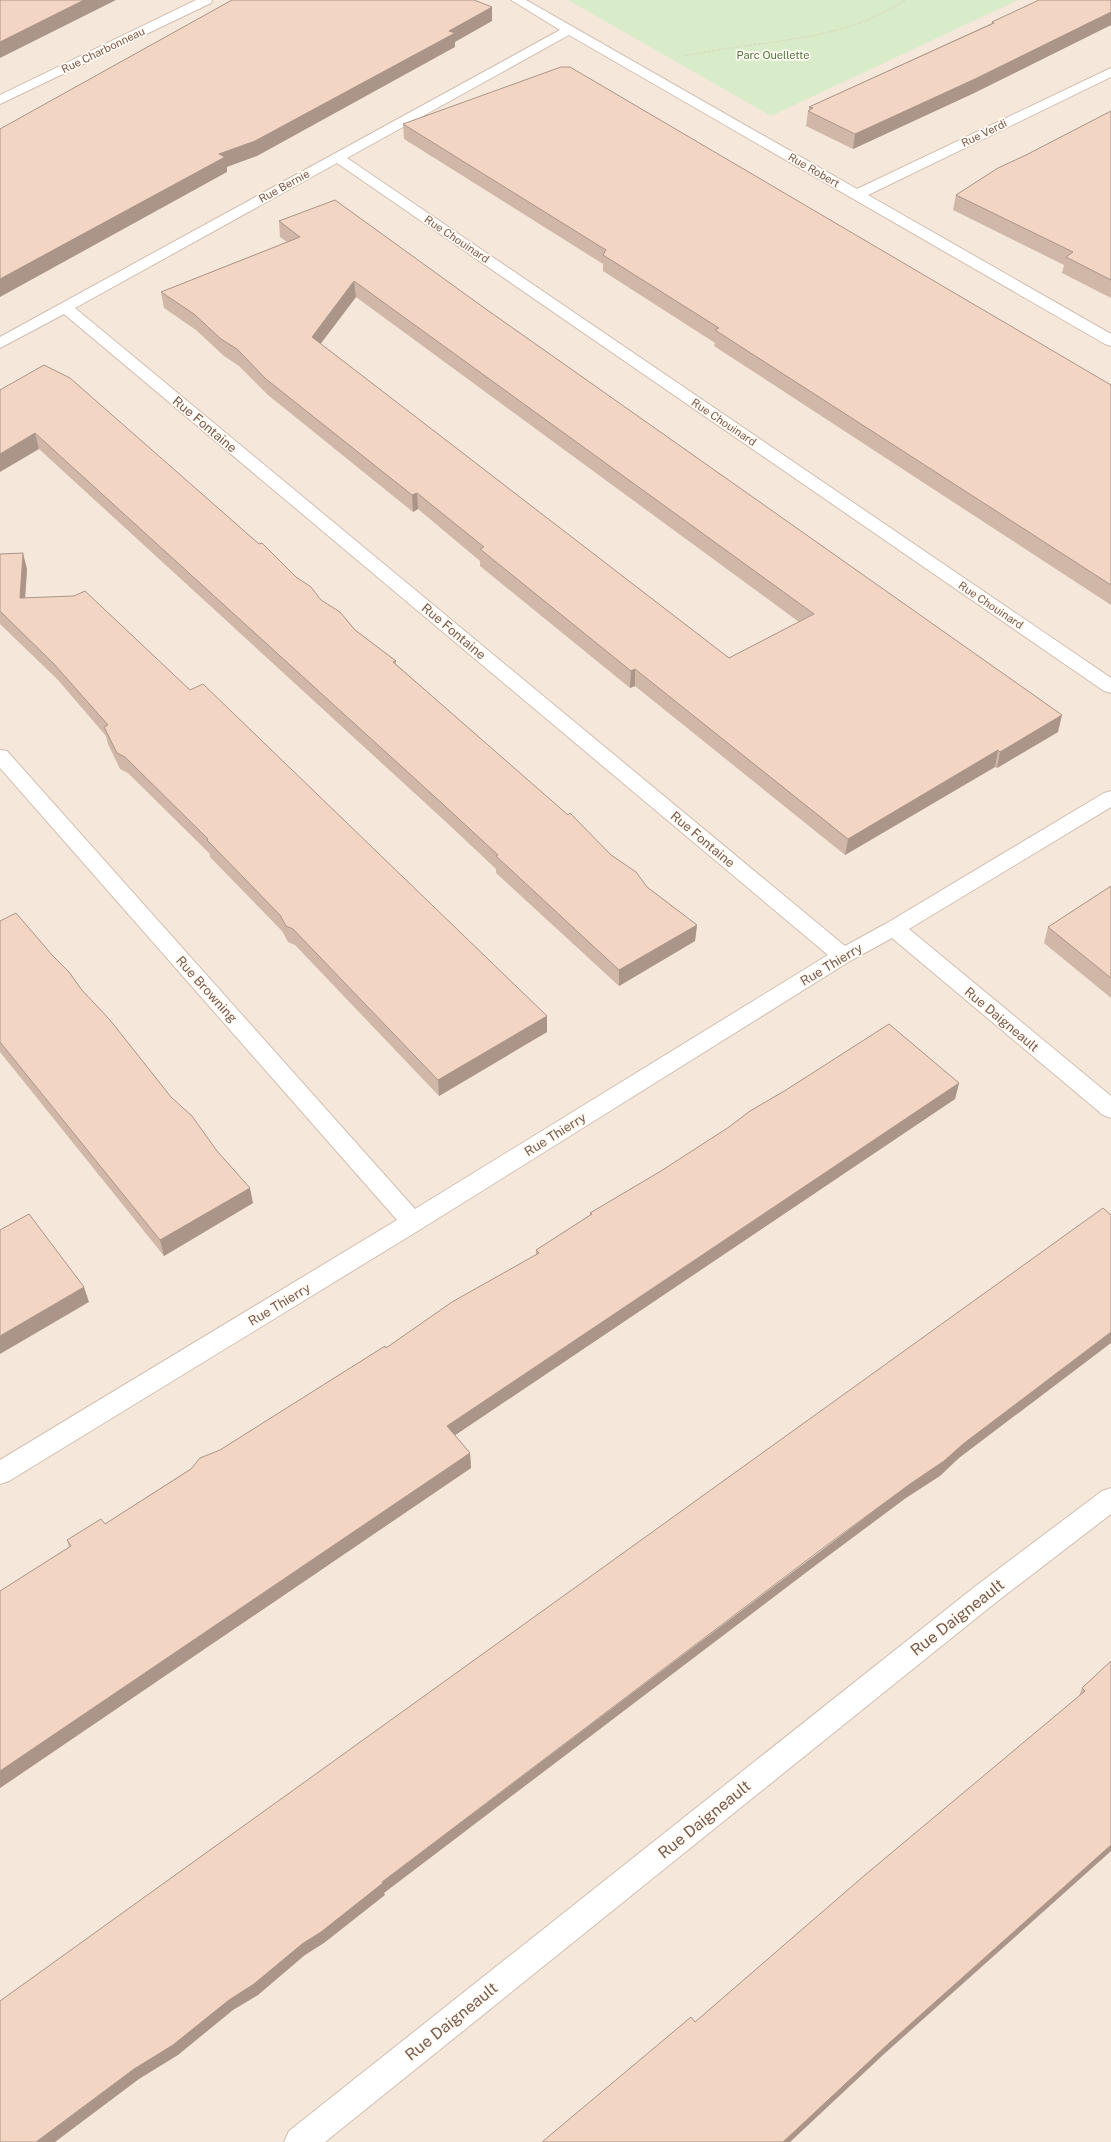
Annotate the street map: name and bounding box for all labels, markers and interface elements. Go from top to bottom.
street label: Rue Charbonneau [59,25,147,75]
park label: Parc Ouellette [737,49,809,61]
street label: Rue Verdi [959,117,1009,149]
street label: Rue Robert [786,150,842,190]
street label: Rue Bernie [257,167,311,205]
street label: Rue Chouinard [423,213,491,265]
street label: Rue Fontaine [170,393,240,456]
street label: Rue Chouinard [690,396,758,448]
street label: Rue Chouinard [957,579,1025,631]
street label: Rue Fontaine [419,600,489,663]
street label: Rue Fontaine [668,808,738,871]
street label: Rue Thierry [797,940,865,989]
street label: Rue Browning [173,953,240,1026]
street label: Rue Daigneault [962,984,1042,1055]
street label: Rue Thierry [522,1110,589,1159]
street label: Rue Thierry [245,1280,313,1329]
street label: Rue Daigneault [907,1575,1008,1660]
street label: Rue Daigneault [654,1776,754,1863]
street label: Rue Daigneault [401,1978,501,2065]

